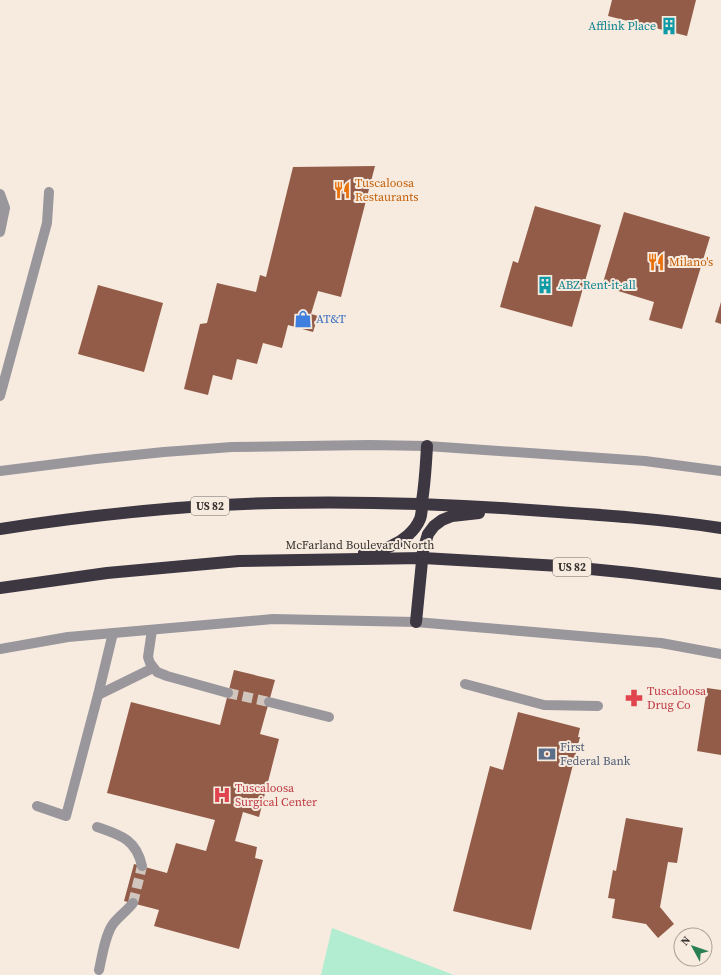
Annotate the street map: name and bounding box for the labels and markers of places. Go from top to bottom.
building icon: Afflink Place [659,16,679,36]
place label: Afflink Place [588,18,656,34]
place label: Tuscaloosa Restaurants [355,175,418,205]
restaurant icon: Tuscaloosa Restaurants [332,180,352,200]
restaurant icon: Milano's [646,252,666,272]
place label: Milano's [669,254,713,270]
building icon: ABZ Rent-it-all [535,275,555,295]
place label: ABZ Rent-it-all [558,277,636,293]
shop icon: AT&T [293,309,313,329]
place label: AT&T [316,311,346,327]
place label: Tuscaloosa Drug Co [647,683,707,713]
pharmacy icon: Tuscaloosa Drug Co [624,688,644,708]
place label: First Federal Bank [560,739,631,769]
bank icon: First Federal Bank [537,744,557,764]
place label: Tuscaloosa Surgical Center [235,780,317,810]
hospital icon: Tuscaloosa Surgical Center [212,785,232,805]

